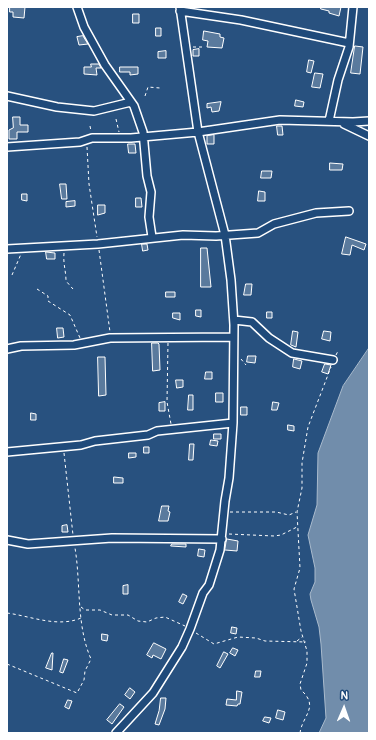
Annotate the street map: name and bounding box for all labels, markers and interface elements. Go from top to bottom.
north arrow [324,688,364,728]
text: N [340,689,348,702]

